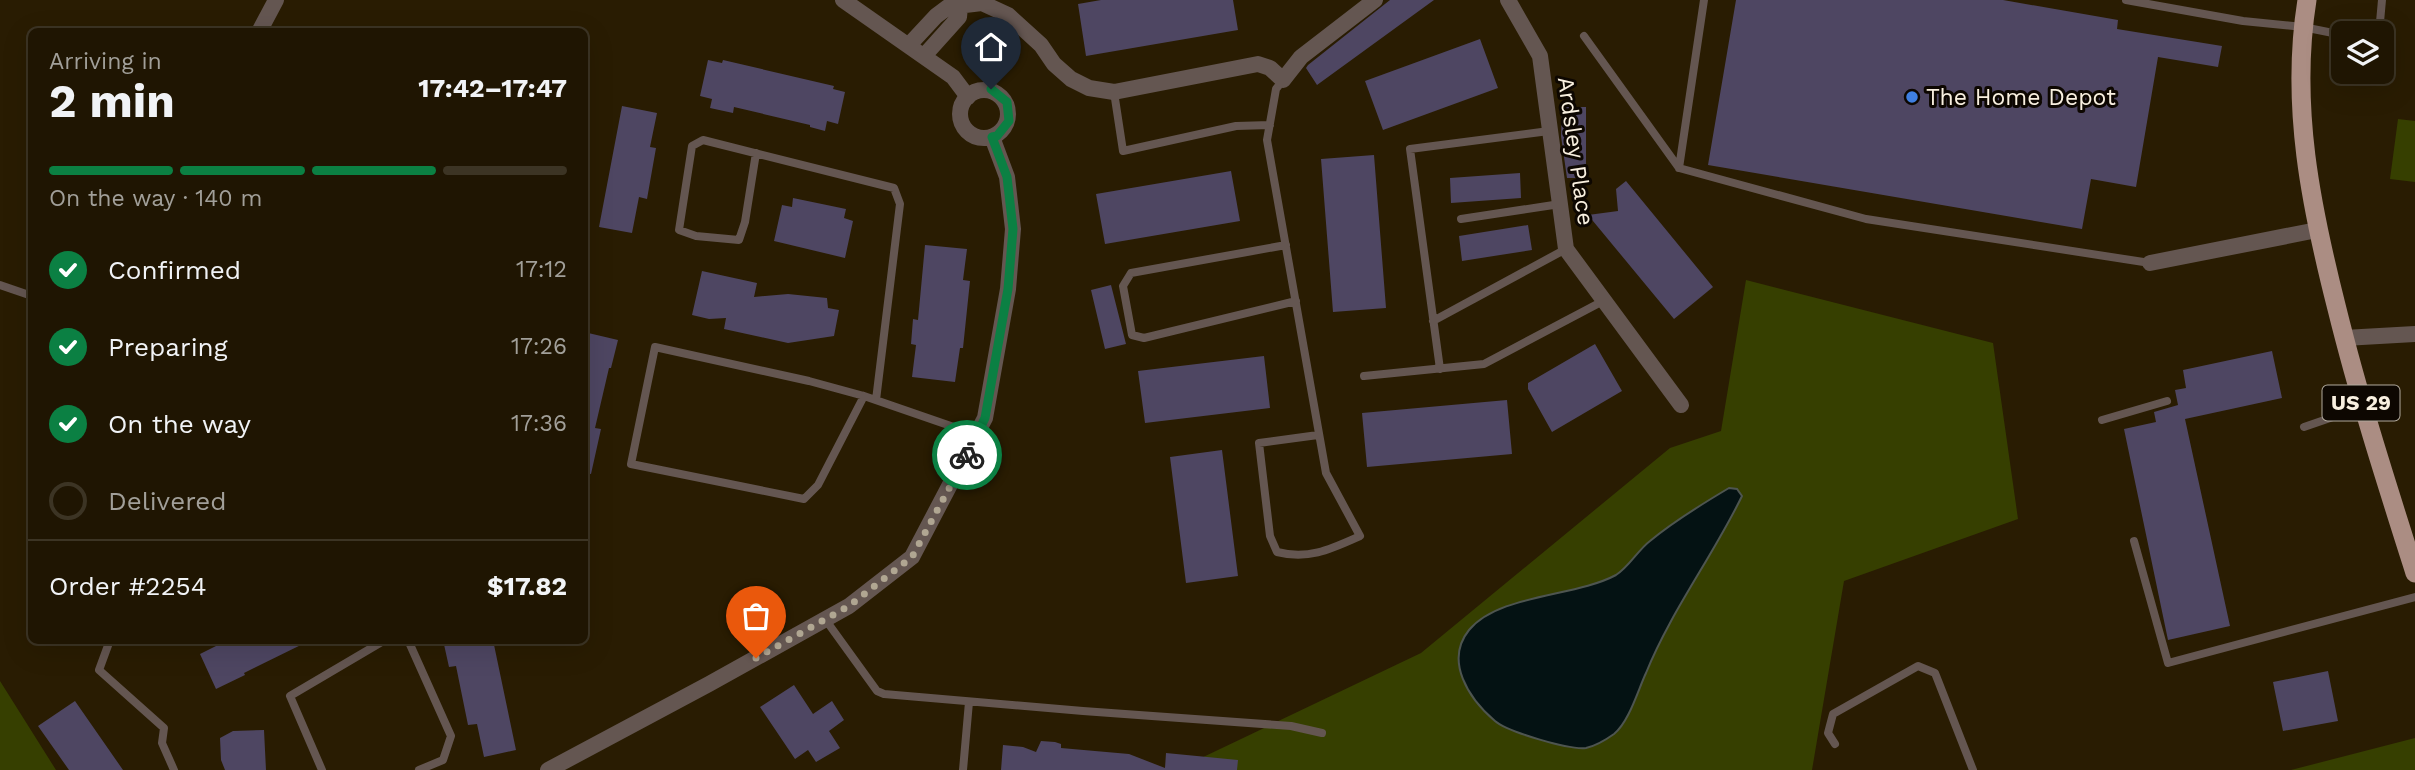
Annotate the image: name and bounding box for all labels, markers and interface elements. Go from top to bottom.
pin [961,17,1021,89]
map controls [2331,21,2394,84]
button: layers [2331,21,2394,84]
icon: home [972,28,1010,66]
text: Arriving in [49,48,162,75]
text: 17:42–17:47 [418,73,567,103]
text: 2 min [49,74,175,128]
street label: Ardsley Place [1552,75,1599,227]
place label: The Home Depot [1926,84,2116,111]
marker: The Home Depot [1904,89,1920,105]
text: On the way · 140 m [49,185,262,212]
icon: check [49,251,87,289]
text: Confirmed [108,255,241,285]
text: 17:12 [516,256,567,283]
icon: check [49,328,87,366]
text: Preparing [108,332,228,362]
text: 17:26 [511,333,567,360]
road number: US 29 [2322,386,2400,420]
icon: check [49,405,87,443]
text: On the way [108,409,251,439]
text: 17:36 [511,410,567,437]
courier [932,420,1002,490]
icon: bike [948,436,986,474]
text: Delivered [108,486,227,516]
text: Order #2254 [49,571,207,601]
text: $17.82 [487,571,567,601]
pin [726,586,786,658]
icon: bag [737,597,775,635]

